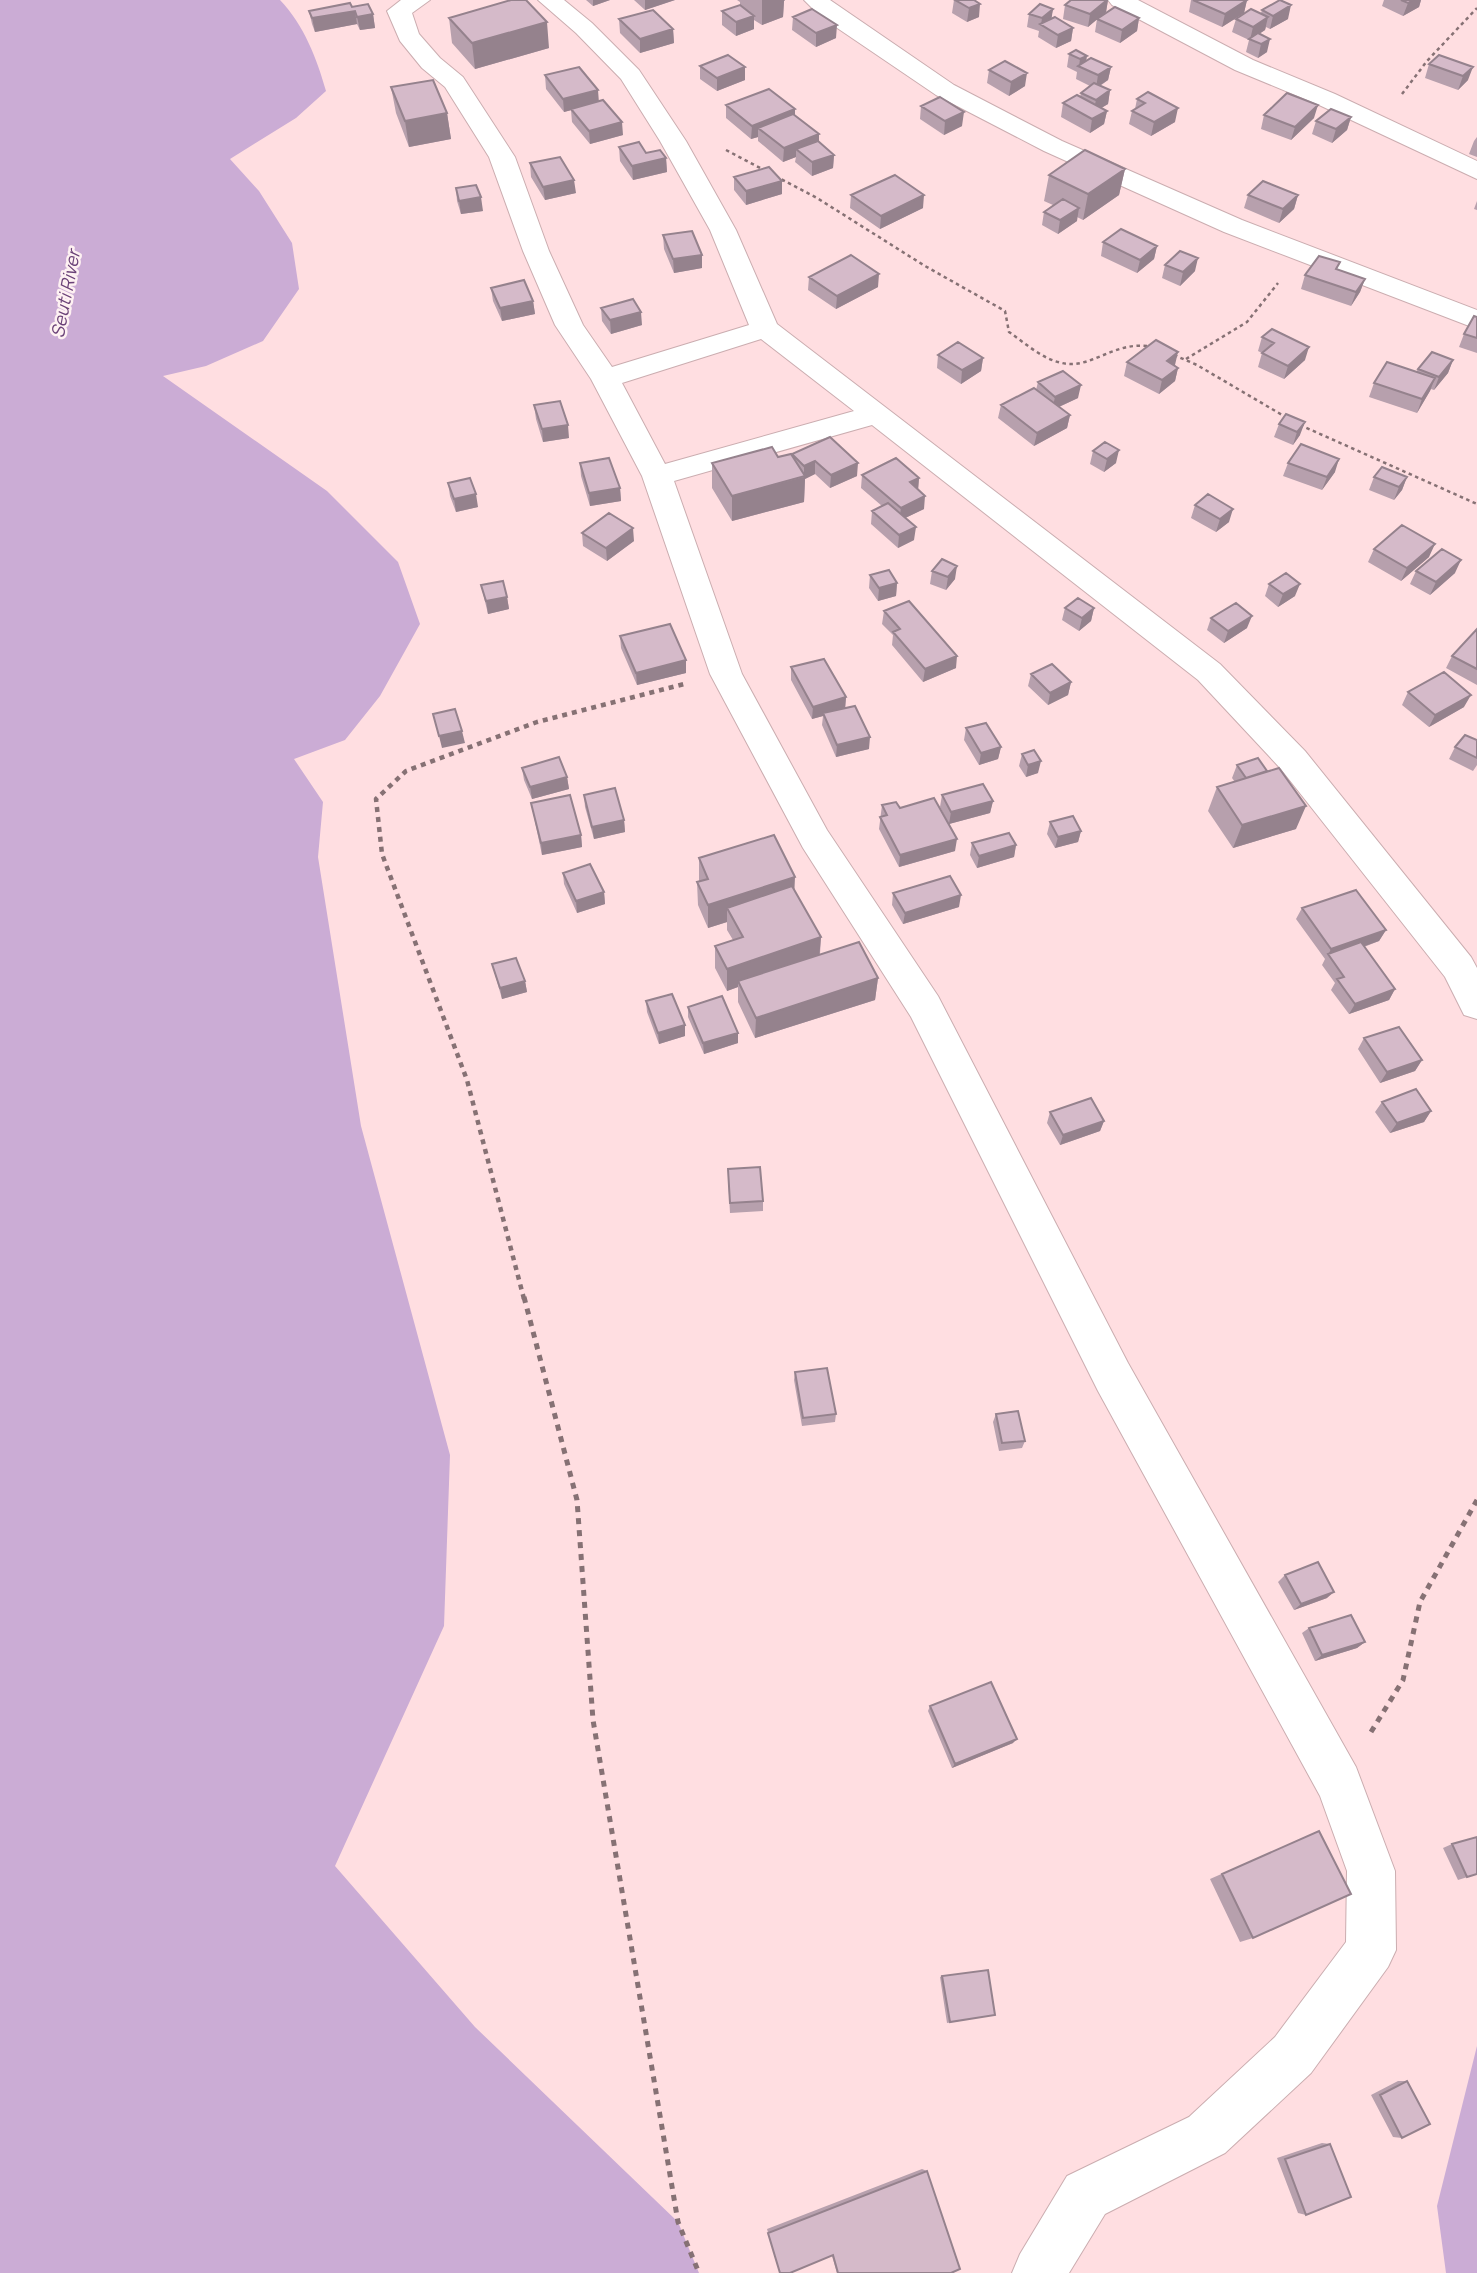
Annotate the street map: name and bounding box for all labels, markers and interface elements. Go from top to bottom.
water label: Seuti River [45,246,86,340]

